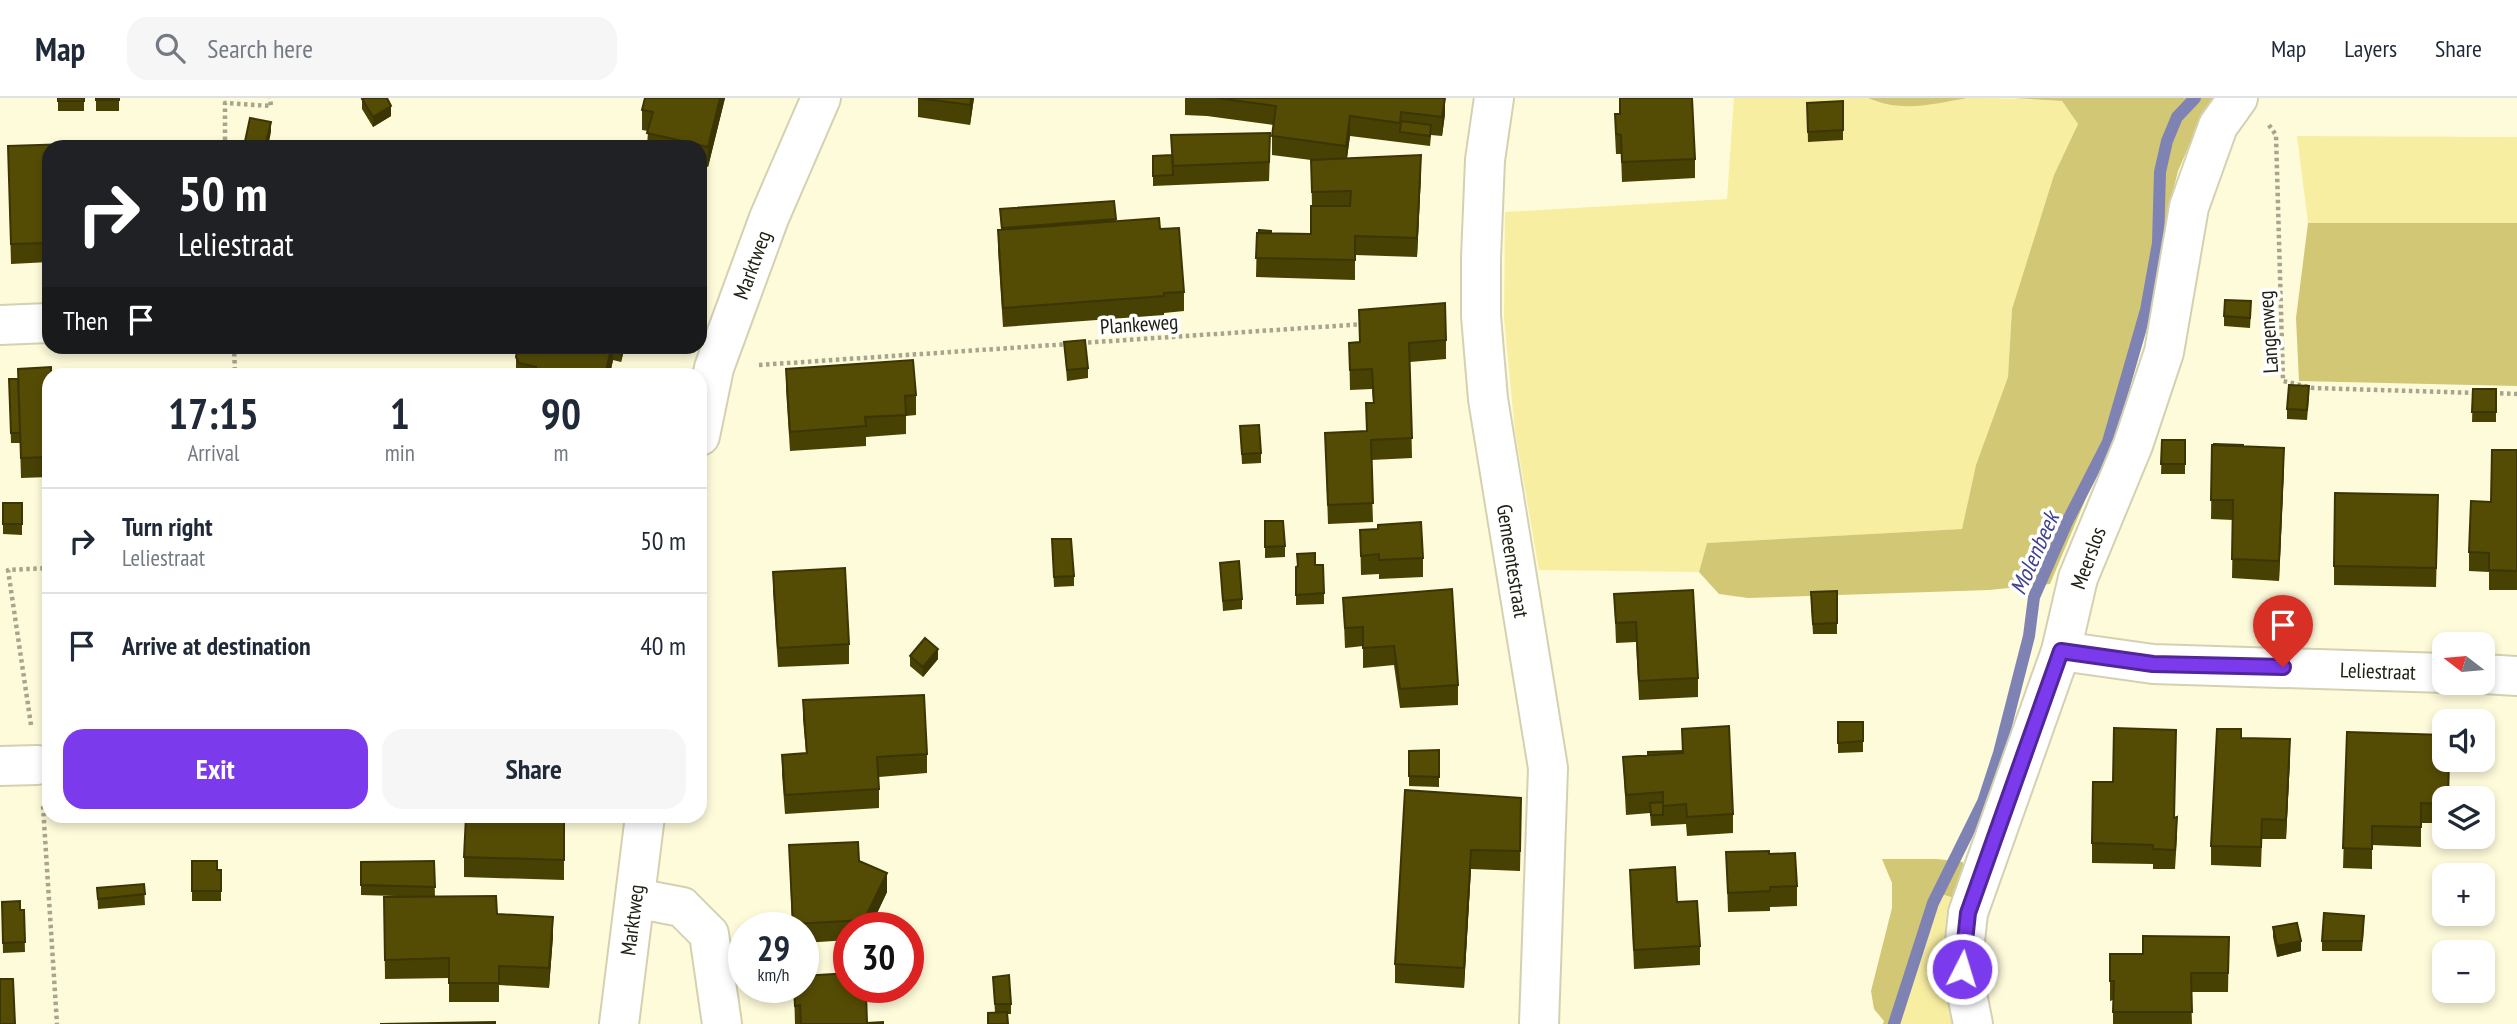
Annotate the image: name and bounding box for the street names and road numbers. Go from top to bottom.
street label: Marktweg [727,227,777,303]
street label: Langenweg [2252,290,2284,374]
street label: Plankeweg [1099,308,1179,340]
street label: Gemeentestraat [1491,502,1535,620]
street label: Meerslos [2064,523,2112,593]
street label: Leliestraat [2340,656,2417,686]
street label: Marktweg [614,883,650,957]

